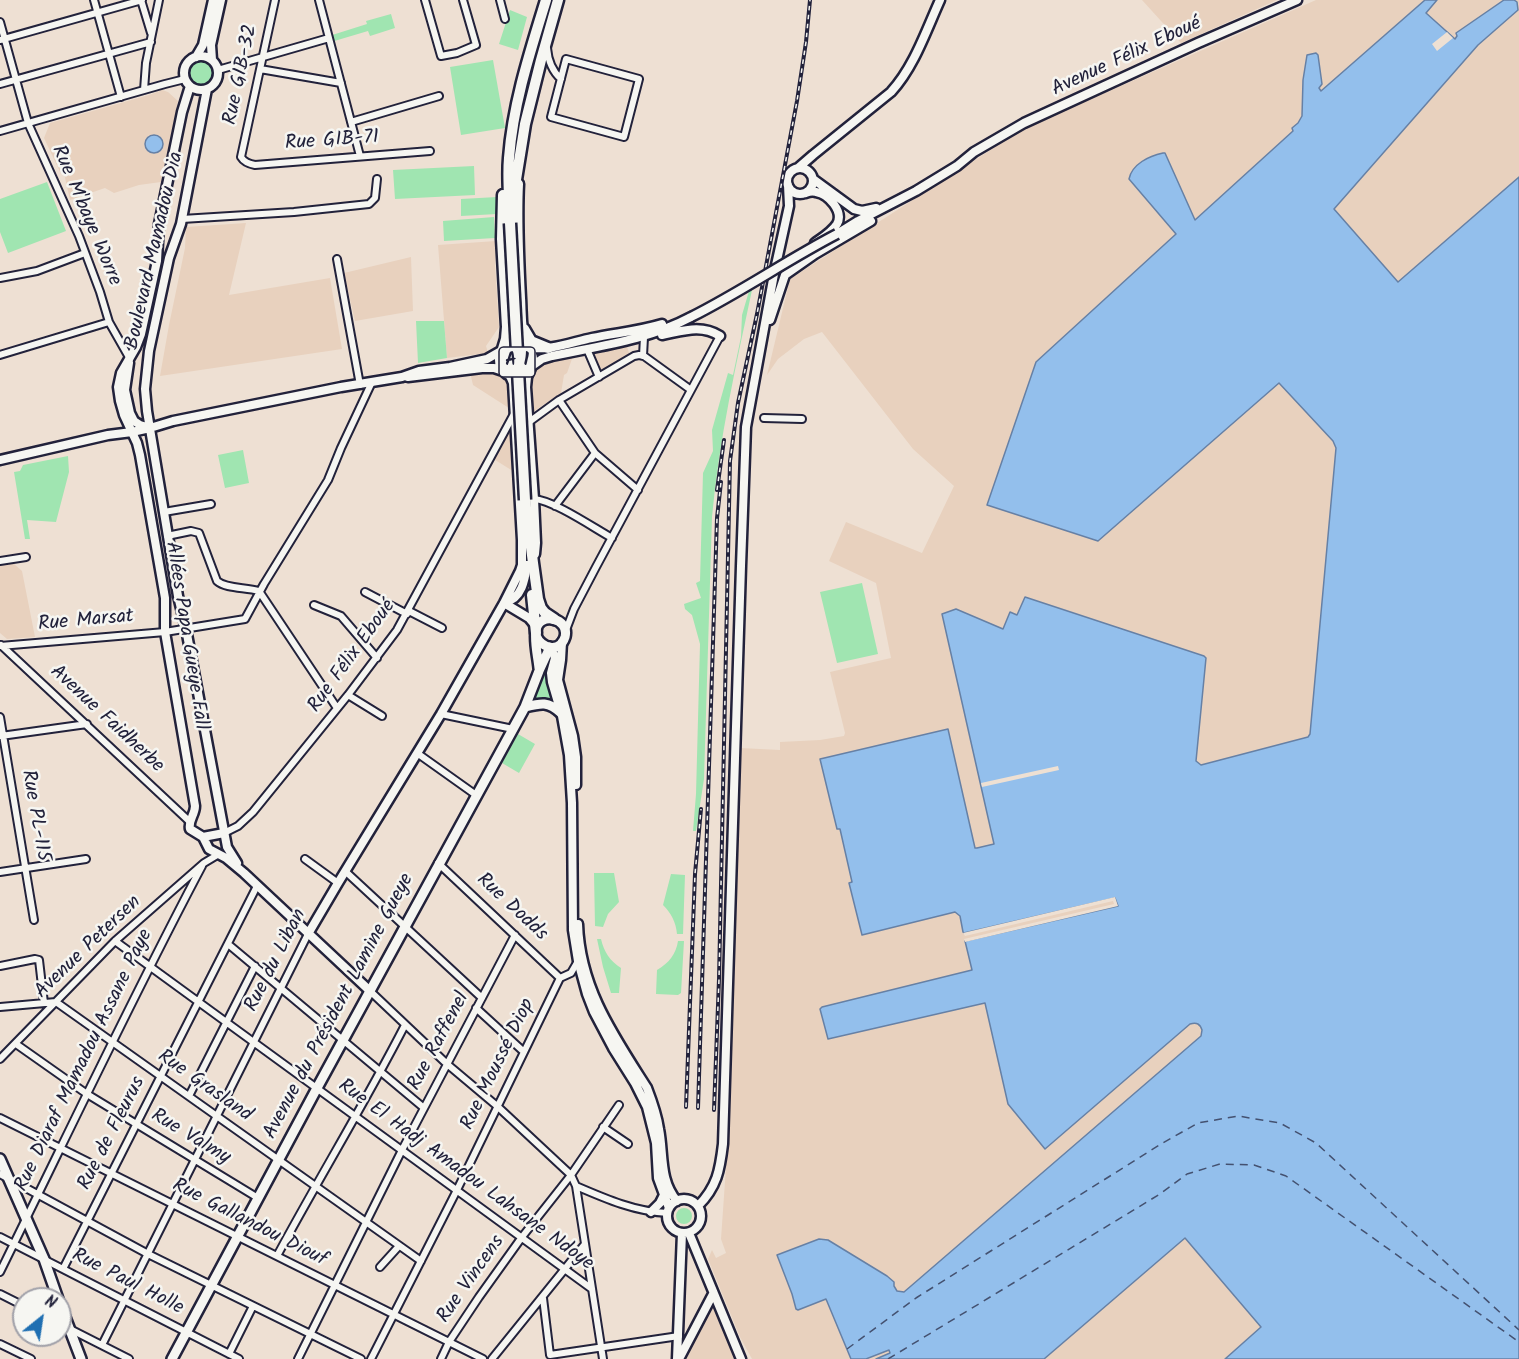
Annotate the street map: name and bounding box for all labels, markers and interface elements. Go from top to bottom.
street label: Avenue Félix Eboué [1049,13,1205,103]
street label: Rue GIB-32 [220,23,264,127]
street label: Rue GIB-71 [284,127,380,157]
street label: Rue M'baye Worre [45,142,125,290]
street label: Boulevard Mamadou Dia [122,150,190,352]
road number: A 1 [499,347,535,377]
street label: Allées Papa Gueye Fall [158,540,212,732]
street label: Rue Félix Eboué [304,596,402,718]
street label: Rue Marsat [37,606,135,638]
street label: Avenue Faidherbe [44,661,168,779]
street label: Rue PL-115 [14,768,54,864]
street label: Rue Dodds [470,869,552,947]
street label: Avenue du Président Lamine Gueye [260,870,420,1144]
street label: Avenue Petersen [31,891,147,1005]
street label: Rue du Liban [241,906,313,1016]
street label: Rue Diaraf Mamadou Assane Paye [11,926,159,1196]
street label: Rue Raffenel [404,989,476,1095]
street label: Rue Moussé Diop [457,996,541,1134]
street label: Rue Grasland [152,1046,256,1128]
street label: Rue de Fleurus [74,1073,152,1195]
street label: Rue El Hadj Amadou Lahsane Ndoye [332,1075,598,1277]
street label: Rue Valmy [146,1105,234,1171]
street label: Rue Gallandou Diouf [168,1175,330,1273]
street label: Rue Vincens [433,1232,511,1328]
street label: Rue Paul Holle [67,1245,187,1321]
north arrow [12,1287,72,1347]
text: N [40,1289,61,1316]

